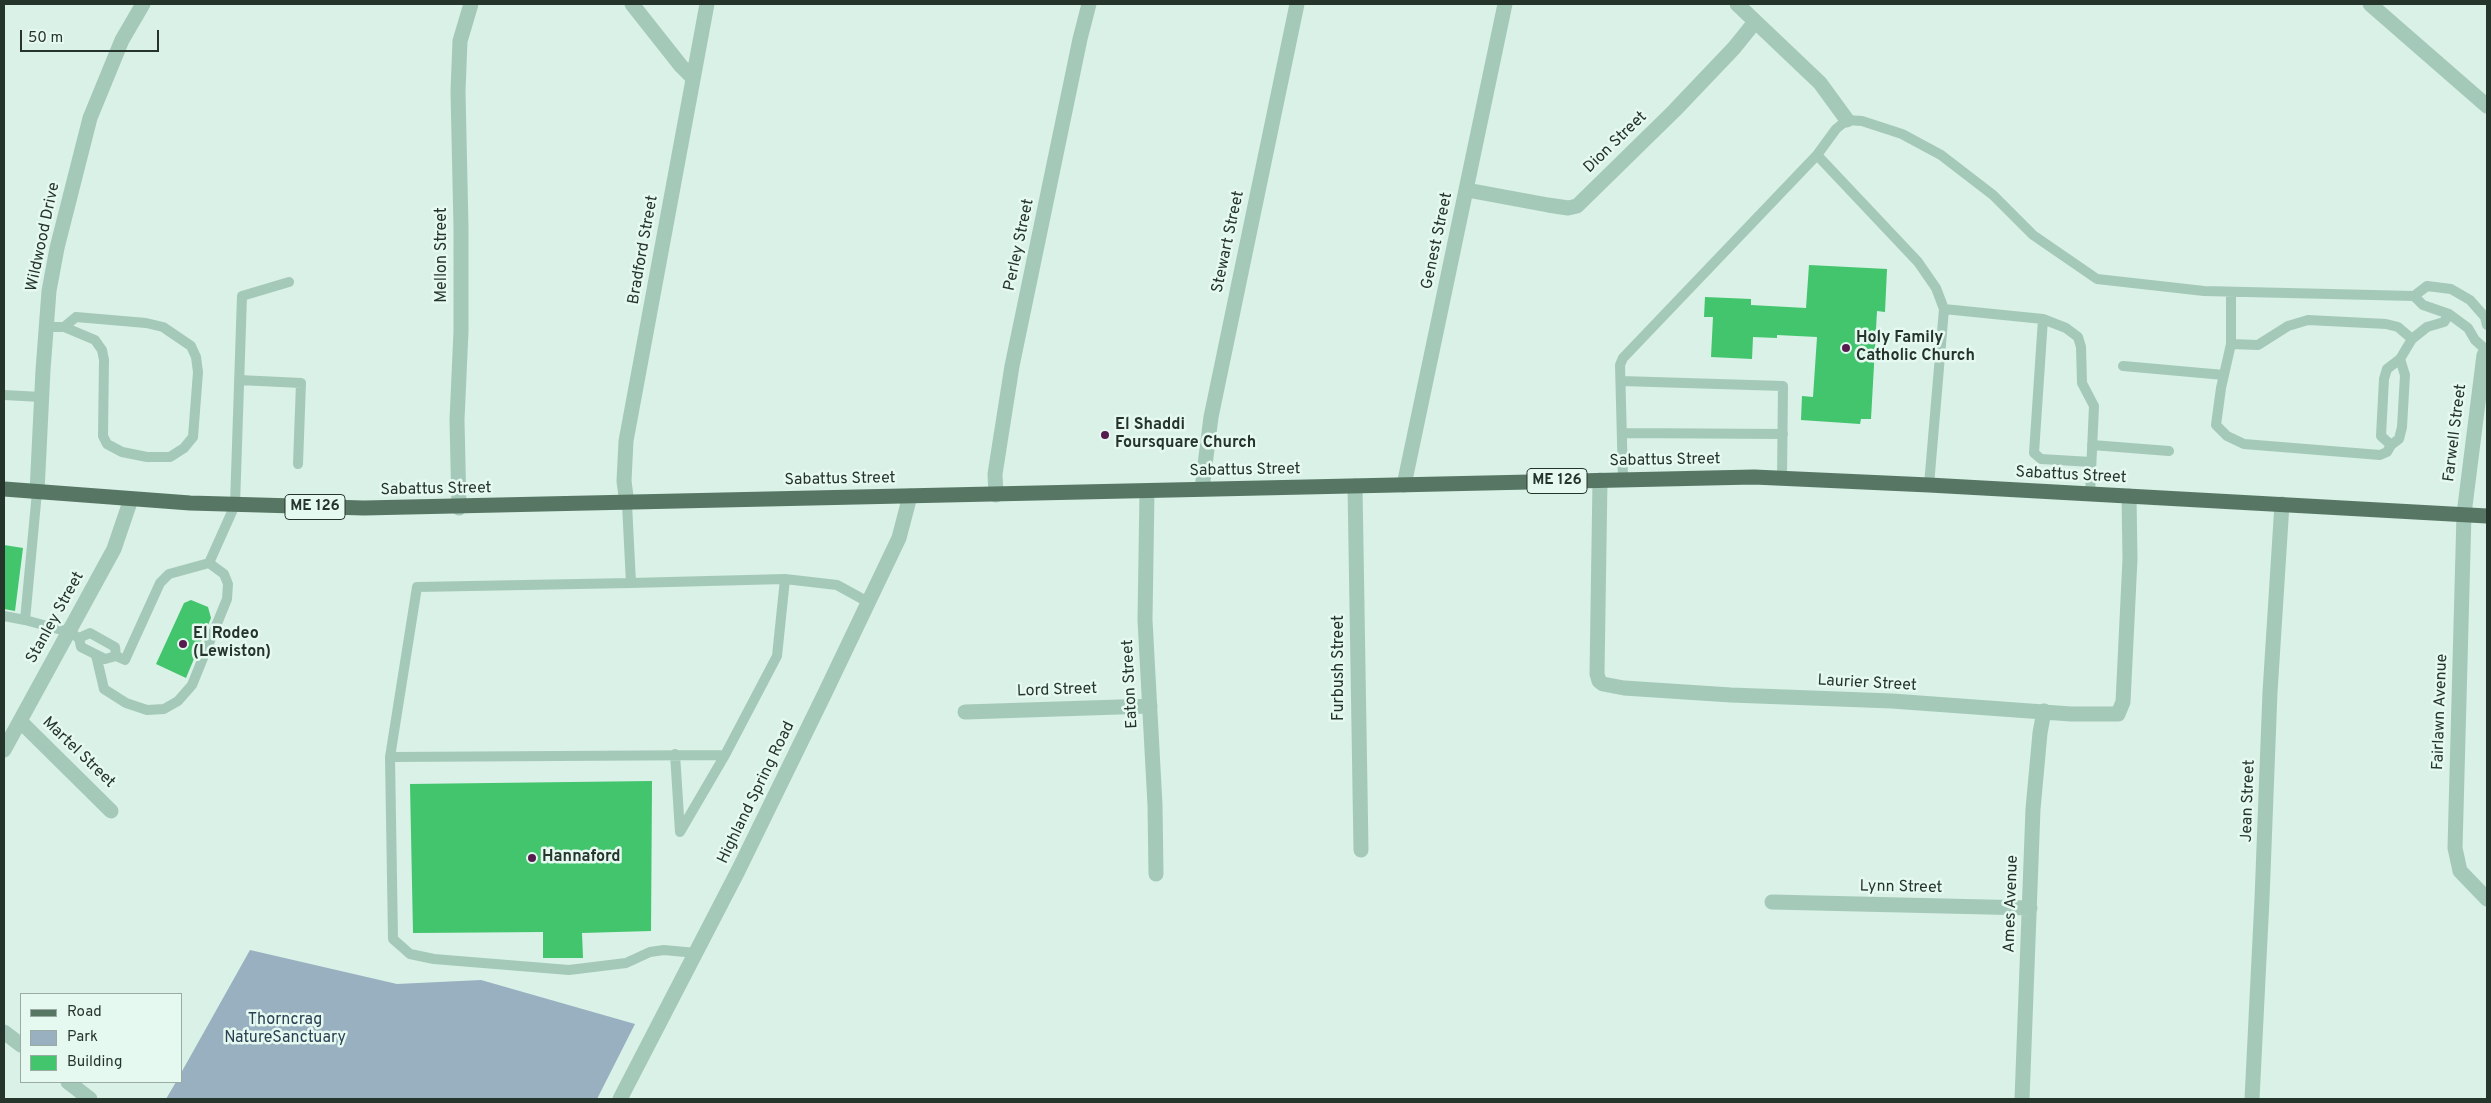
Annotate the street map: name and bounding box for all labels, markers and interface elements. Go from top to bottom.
scale bar [22,20,161,52]
text: 50 m [28,29,63,48]
street label: Dion Street [1580,108,1652,178]
street label: Wildwood Drive [23,181,65,293]
street label: Stewart Street [1209,189,1249,295]
street label: Genest Street [1418,191,1458,291]
street label: Bradford Street [625,194,663,306]
street label: Perley Street [1001,197,1039,293]
street label: Mellon Street [433,207,453,303]
place label: Holy Family Catholic Church [1856,329,1975,367]
marker: Holy Family Catholic Church [1840,342,1852,354]
street label: Farwell Street [2440,383,2472,483]
place label: El Shaddi Foursquare Church [1115,416,1256,454]
marker: El Shaddi Foursquare Church [1099,429,1111,441]
street label: Sabattus Street [1609,450,1721,472]
street label: Sabattus Street [1189,460,1301,482]
street label: Sabattus Street [2015,464,2127,488]
road number: ME 126 [1527,468,1587,494]
street label: Sabattus Street [784,469,896,491]
street label: Sabattus Street [380,479,492,501]
road number: ME 126 [285,494,345,520]
street label: Stanley Street [23,569,89,667]
street label: Furbush Street [1330,615,1350,721]
place label: El Rodeo (Lewiston) [193,625,271,663]
marker: El Rodeo (Lewiston) [177,638,189,650]
street label: Eaton Street [1119,639,1143,729]
street label: Fairlawn Avenue [2429,653,2453,771]
street label: Laurier Street [1817,672,1917,696]
street label: Lord Street [1016,680,1098,702]
street label: Martel Street [38,713,118,793]
street label: Highland Spring Road [714,719,800,867]
street label: Jean Street [2238,759,2260,843]
place label: Hannaford [542,848,620,868]
marker: Hannaford [526,852,538,864]
street label: Ames Avenue [2001,855,2023,953]
street label: Lynn Street [1859,878,1943,898]
legend [20,993,182,1083]
text: Road [67,1003,102,1022]
park label: Thorncrag NatureSanctuary [224,1011,346,1049]
text: Park [67,1028,98,1047]
text: Building [67,1053,122,1072]

